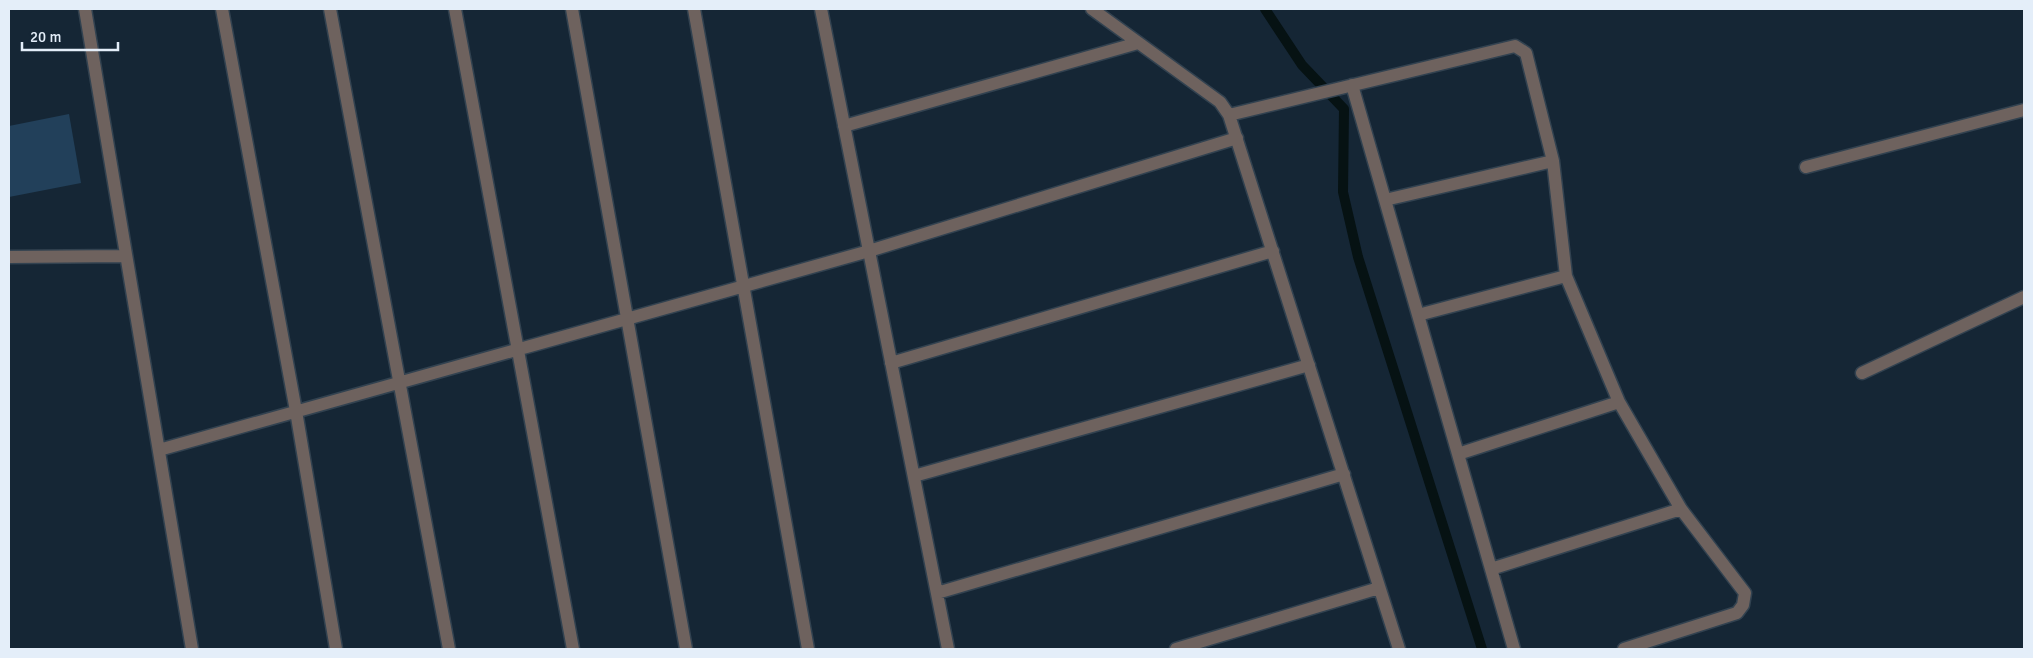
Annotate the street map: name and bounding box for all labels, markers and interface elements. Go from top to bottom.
scale bar [22,20,119,52]
text: 20 m [30,28,61,46]

